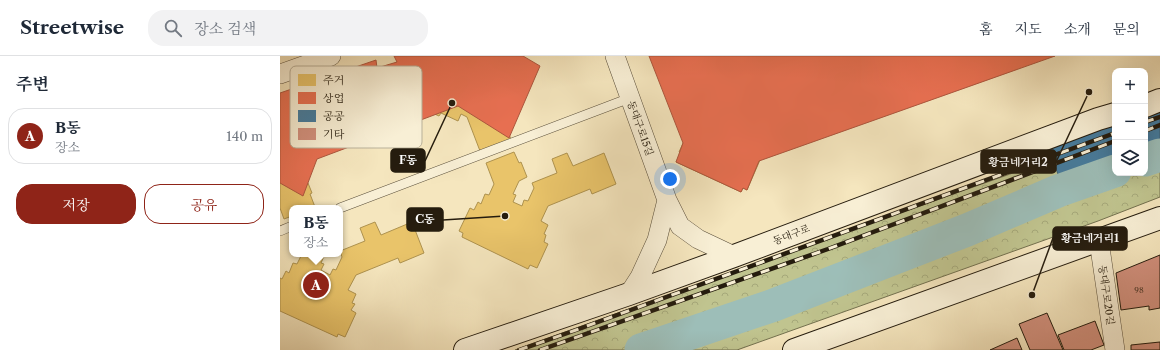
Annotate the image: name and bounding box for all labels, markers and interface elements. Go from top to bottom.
search box [148,10,428,46]
text: Streetwise [20,16,124,39]
icon: search [162,17,184,39]
text: 장소 검색 [194,19,256,38]
text: 홈 [979,20,993,38]
text: 지도 [1015,20,1042,38]
text: 소개 [1064,20,1091,38]
text: 문의 [1113,20,1140,38]
legend [290,66,422,148]
map controls [1112,68,1148,176]
button: + [1112,68,1148,104]
text: 주거 [323,73,344,87]
text: 주변 [16,74,49,94]
text: 상업 [323,91,344,105]
street label: 동대구로15길 [625,99,657,158]
button: − [1112,104,1148,140]
text: 공공 [323,109,345,123]
text: B동 [55,118,81,137]
text: 기타 [323,127,345,141]
text: A [25,128,35,144]
text: 140 m [226,128,263,144]
text: 장소 [55,139,80,155]
button: layers [1112,140,1148,176]
callout: F동 [391,149,425,172]
callout: 황금네거리2 [981,150,1056,173]
text: F동 [399,153,417,167]
text: 황금네거리2 [988,155,1048,169]
your location [660,169,680,189]
button: 저장 [16,184,136,224]
button: 공유 [144,184,264,224]
popup [289,205,343,257]
callout: C동 [407,208,443,231]
text: C동 [415,212,435,226]
text: B동 [303,213,329,232]
street label: 동대구로 [771,221,812,247]
callout: 황금네거리1 [1053,227,1127,250]
text: 황금네거리1 [1061,231,1119,245]
text: 장소 [303,234,328,250]
street label: 동대구로20길 [1096,264,1117,326]
pin: A [303,270,329,300]
house number: 98 [1134,285,1144,295]

